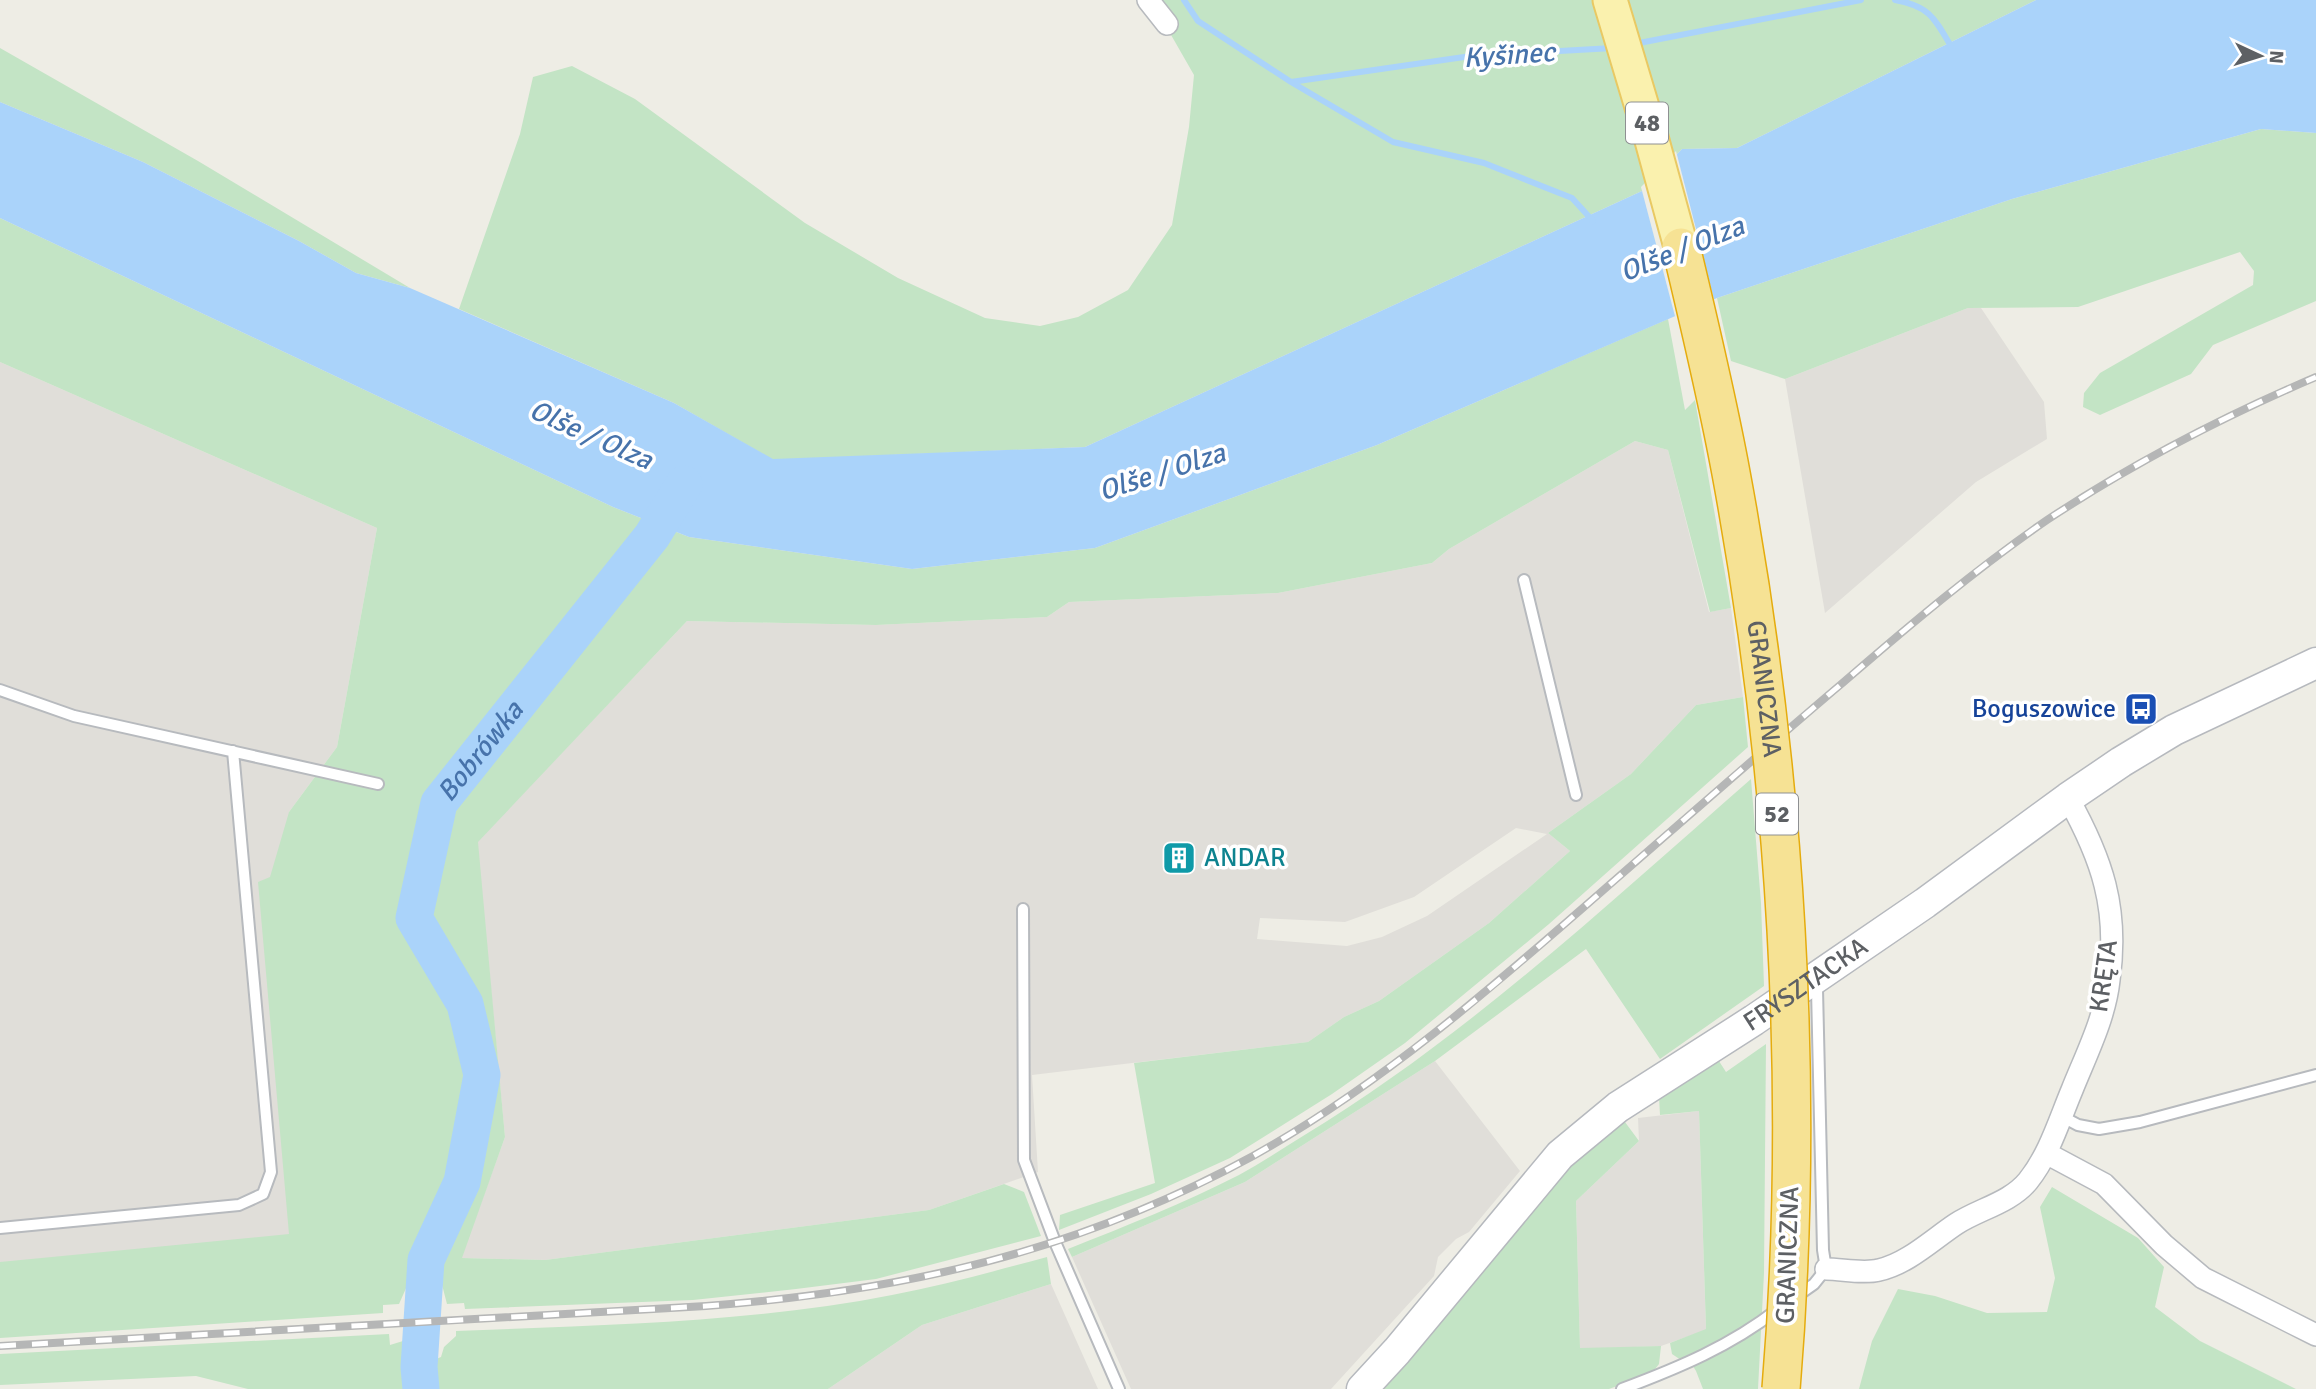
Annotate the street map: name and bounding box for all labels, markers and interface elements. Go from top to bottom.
north arrow [2225,21,2295,91]
water label: Kyšinec [1462,35,1558,75]
text: N [2264,50,2288,65]
road number: 48 [1626,103,1668,144]
water label: Olše / Olza [1615,208,1750,289]
water label: Olše / Olza [524,393,658,477]
water label: Olše / Olza [1095,435,1230,508]
street label: GRANICZNA [1739,619,1788,759]
bus stop icon: Boguszowice [2122,690,2160,728]
place label: Boguszowice [1972,693,2116,725]
water label: Bobrówka [430,694,531,808]
road number: 52 [1756,794,1798,834]
building icon: ANDAR [1160,839,1198,877]
place label: ANDAR [1204,842,1286,874]
street label: FRYSZTACKA [1738,931,1874,1038]
street label: KRĘTA [2083,938,2125,1014]
street label: GRANICZNA [1770,1186,1806,1324]

